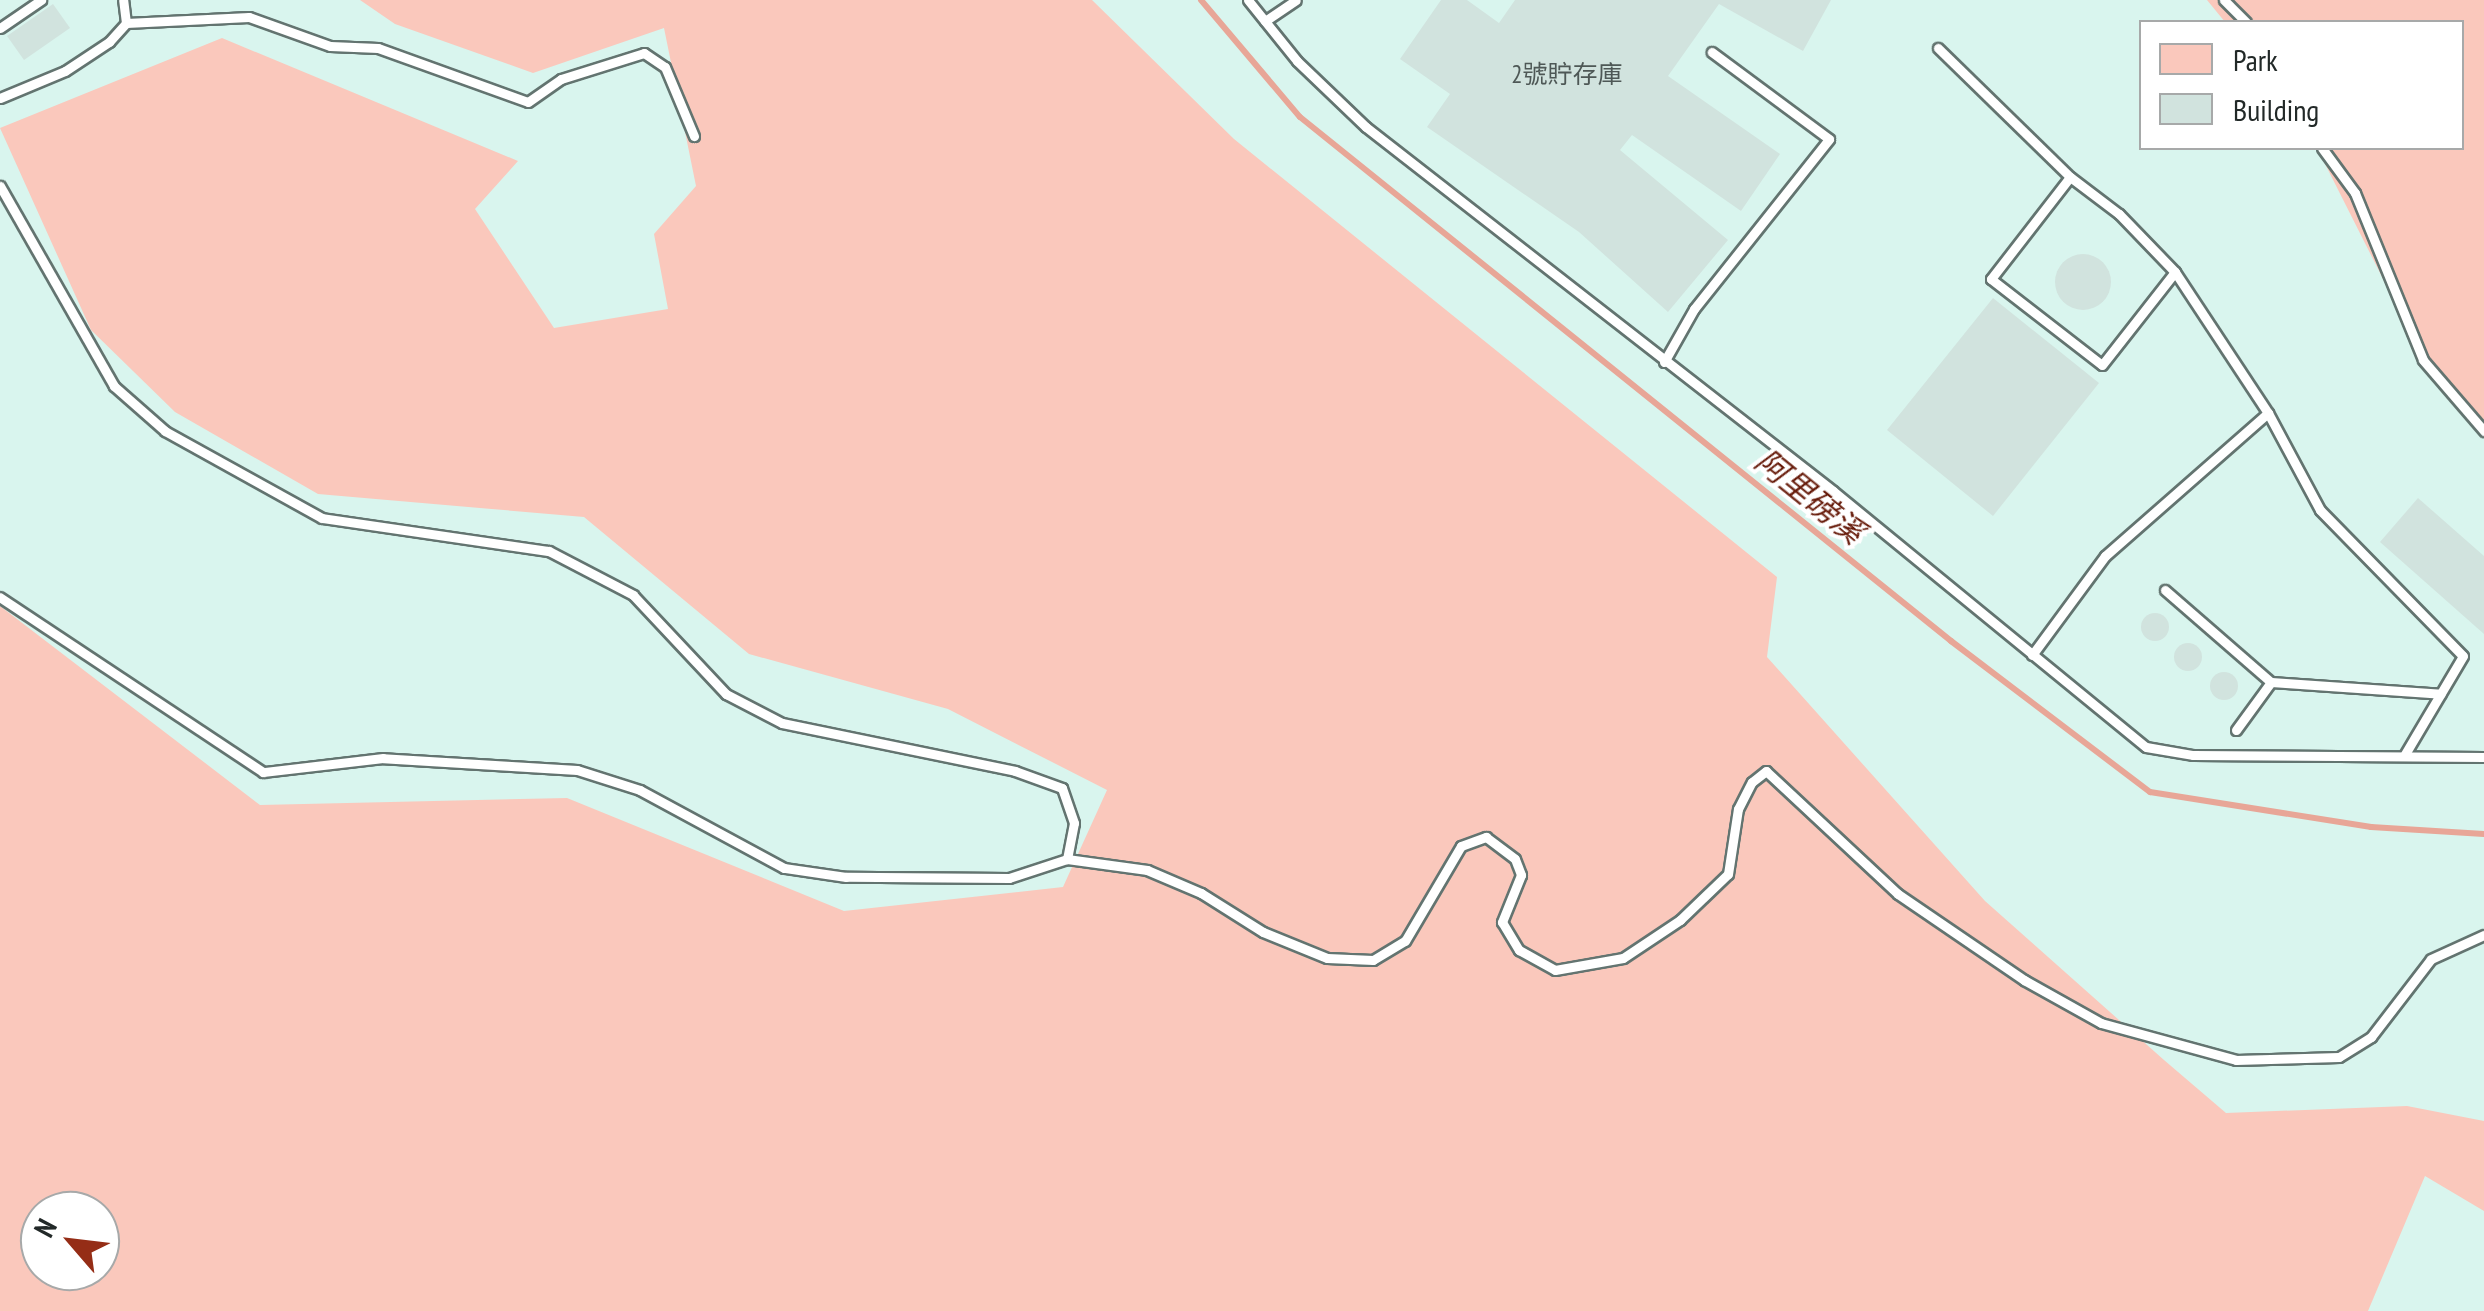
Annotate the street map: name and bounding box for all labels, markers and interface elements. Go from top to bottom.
legend [2139,20,2464,150]
text: Park [2233,40,2278,79]
house number: 2號貯存庫 [1511,59,1623,89]
text: Building [2233,90,2319,129]
water label: 阿里磅溪 [1748,441,1872,551]
north arrow [20,1191,120,1291]
text: N [25,1212,65,1243]

